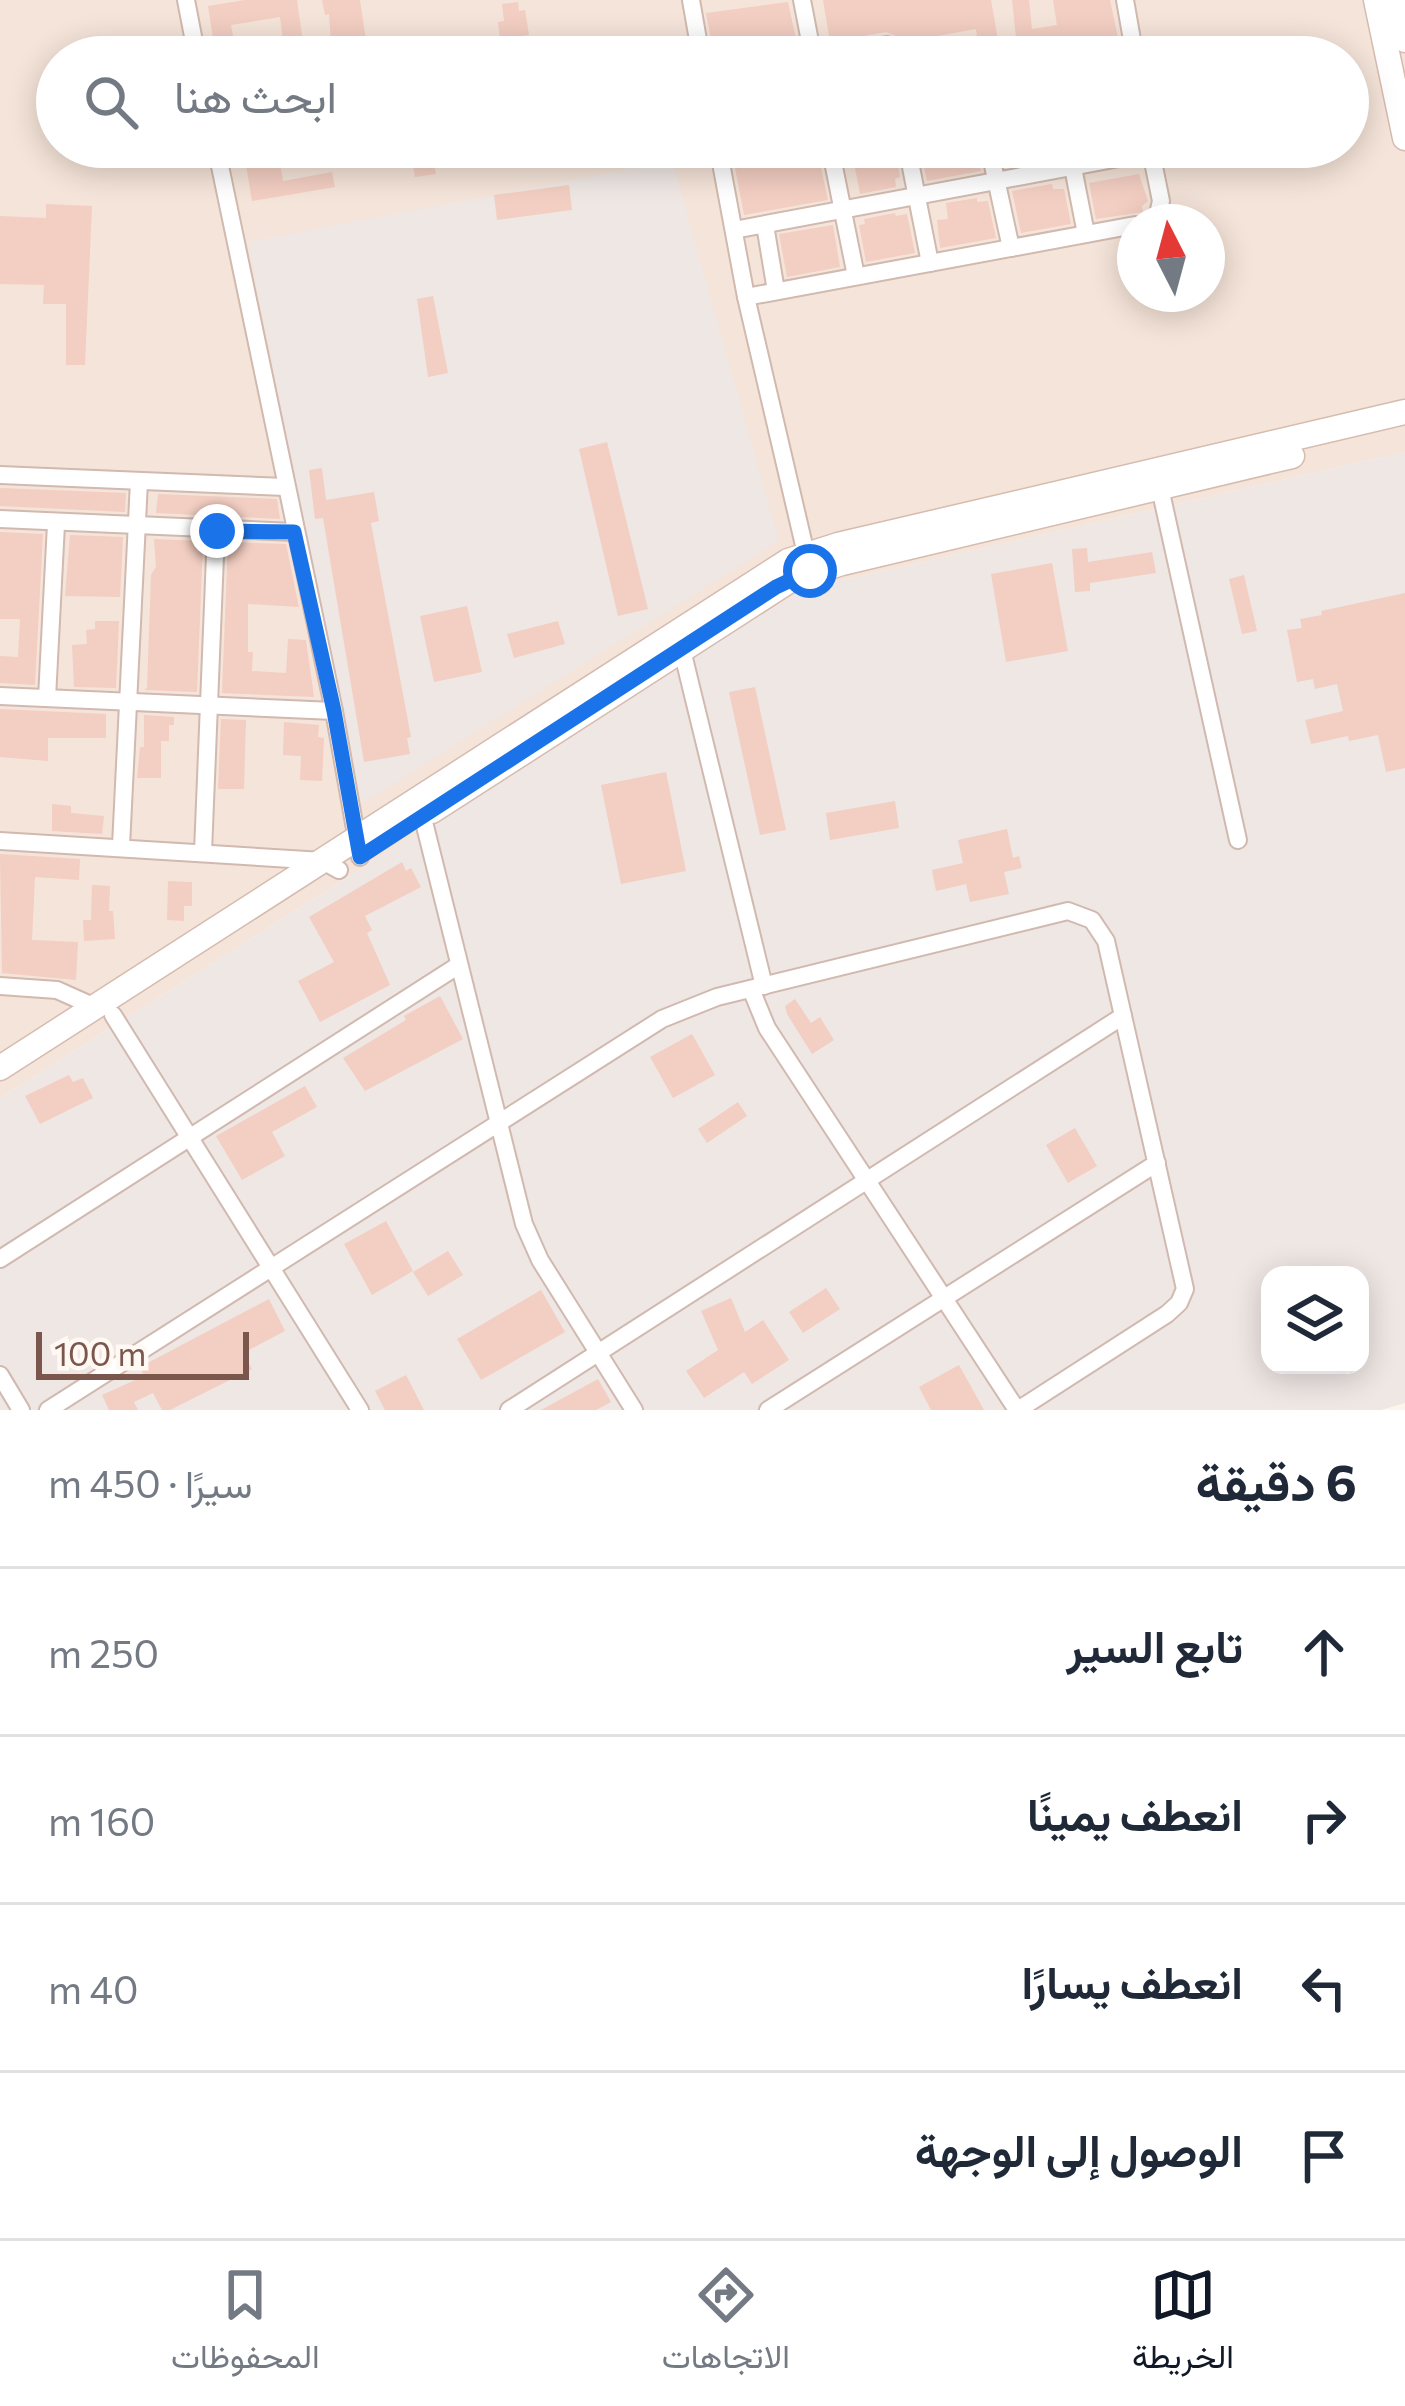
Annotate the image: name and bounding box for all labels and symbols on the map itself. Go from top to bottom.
north arrow [1117,204,1225,312]
route end [190,504,244,558]
route start [783,544,837,598]
scale bar [36,1326,249,1379]

